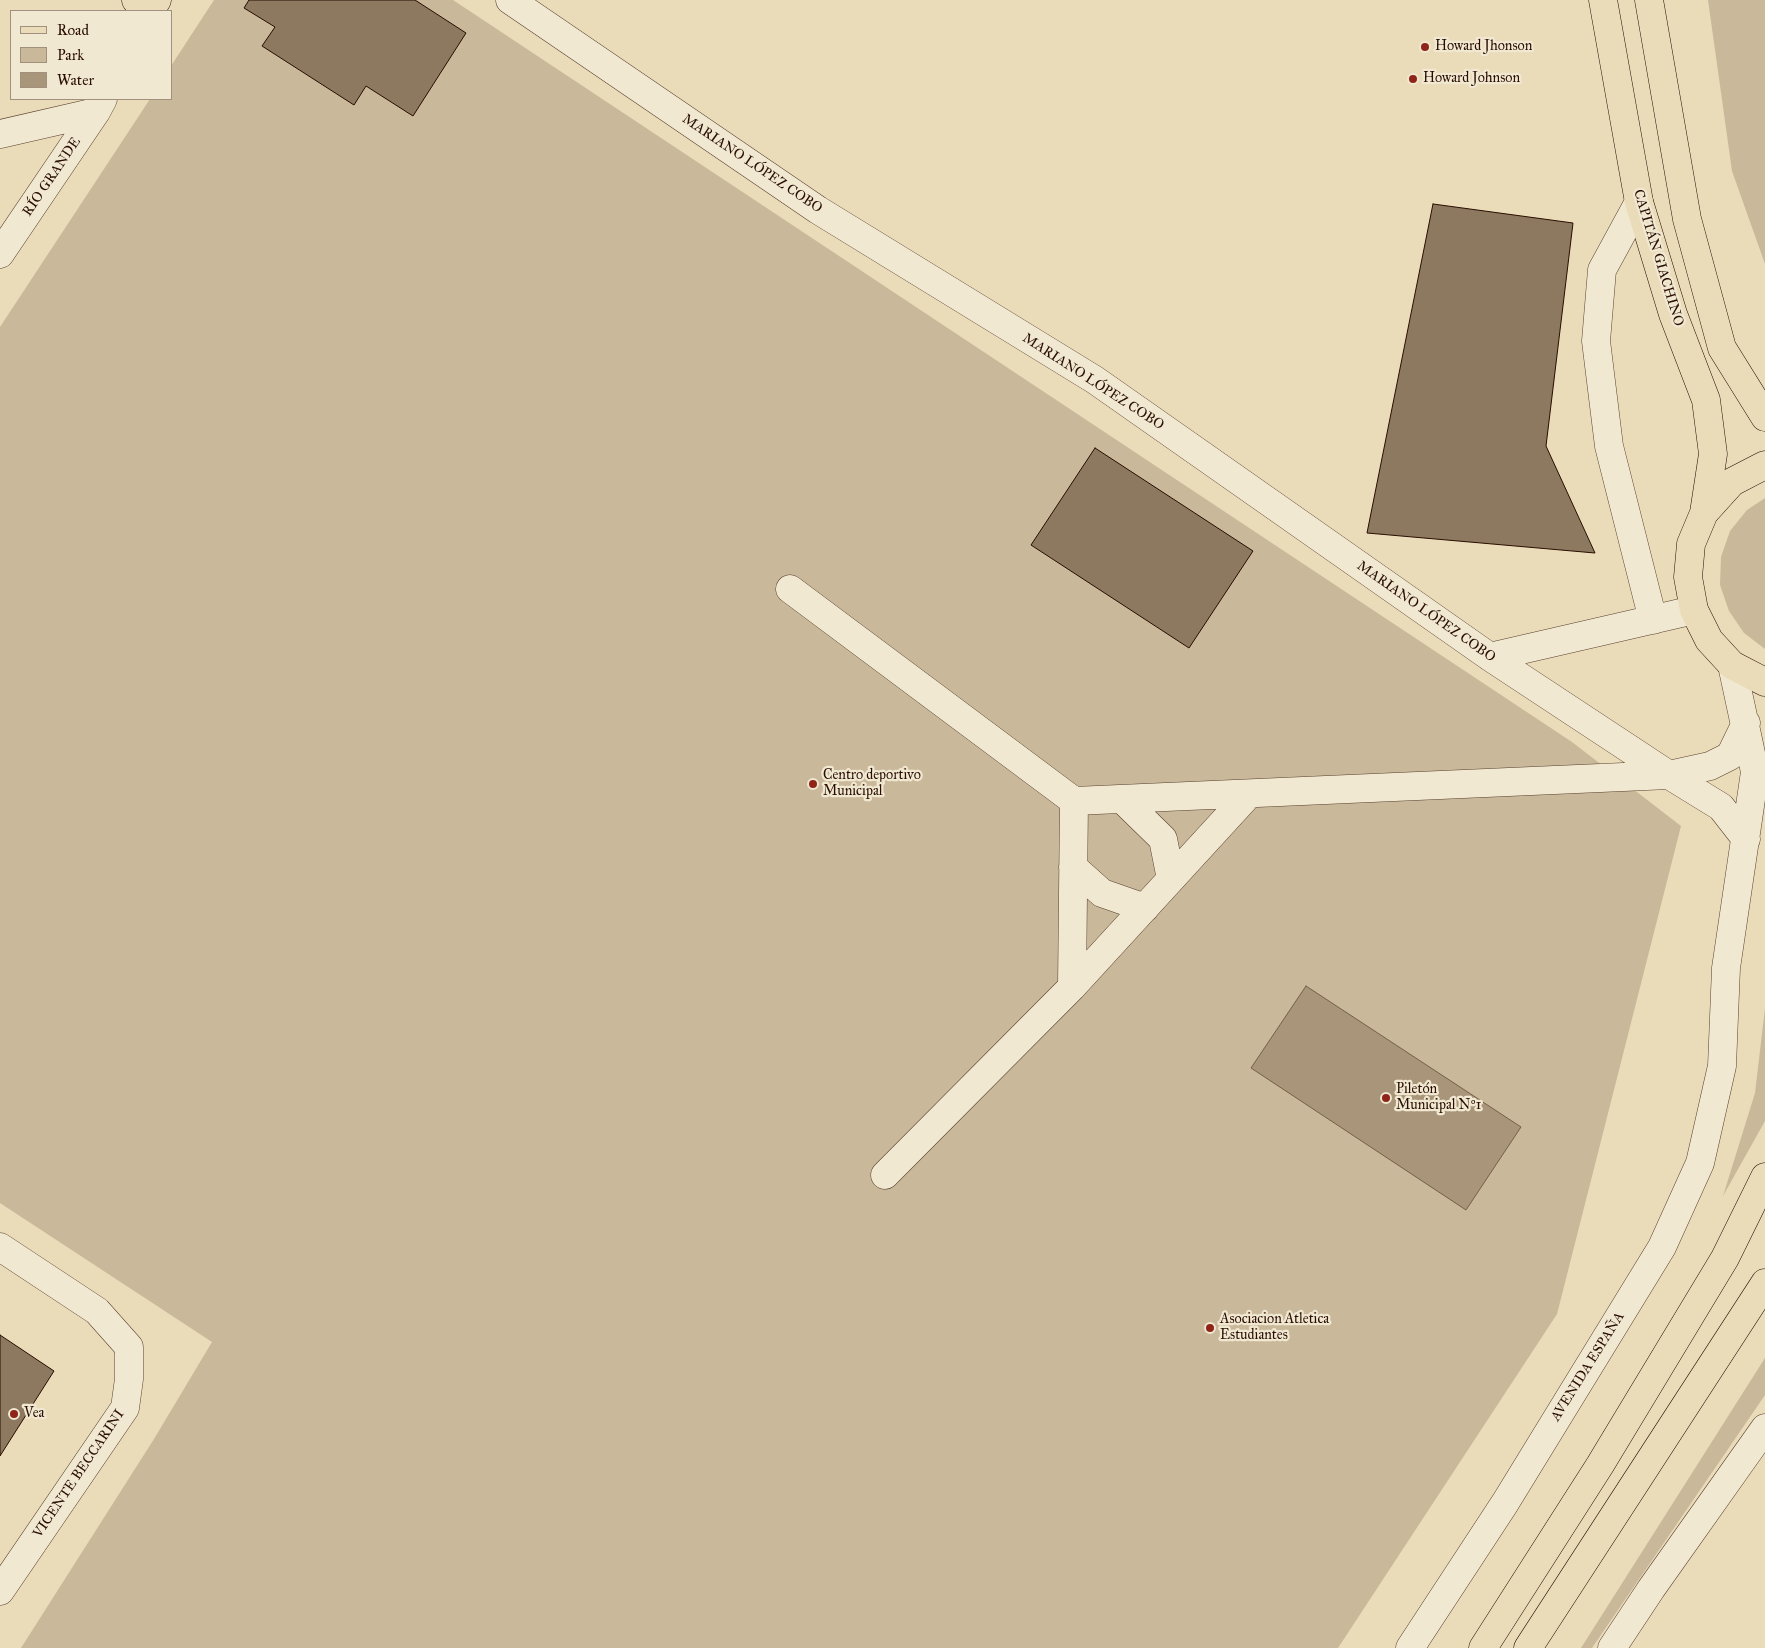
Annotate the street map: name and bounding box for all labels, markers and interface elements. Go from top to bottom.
legend [10,10,172,100]
text: Road [57,21,89,39]
place label: Howard Jhonson [1435,39,1532,55]
marker: Howard Jhonson [1419,41,1431,53]
text: Park [57,46,84,64]
text: Water [57,71,94,89]
place label: Howard Johnson [1423,71,1520,87]
marker: Howard Johnson [1407,73,1419,85]
street label: MARIANO LÓPEZ COBO [679,111,825,217]
street label: RÍO GRANDE [19,134,85,220]
street label: CAPITÁN GIACHINO [1629,188,1687,328]
street label: MARIANO LÓPEZ COBO [1019,330,1167,434]
street label: MARIANO LÓPEZ COBO [1354,558,1498,666]
place label: Centro deportivo Municipal [823,768,921,800]
marker: Centro deportivo Municipal [807,778,819,790]
place label: Piletón Municipal Nº1 [1396,1082,1481,1114]
marker: Piletón Municipal Nº1 [1380,1092,1392,1104]
street label: AVENIDA ESPAÑA [1548,1309,1628,1425]
place label: Asociacion Atletica Estudiantes [1220,1312,1329,1344]
marker: Asociacion Atletica Estudiantes [1204,1322,1216,1334]
place label: Vea [24,1406,44,1422]
street label: VICENTE BECCARINI [30,1407,128,1541]
marker: Vea [8,1408,20,1420]

